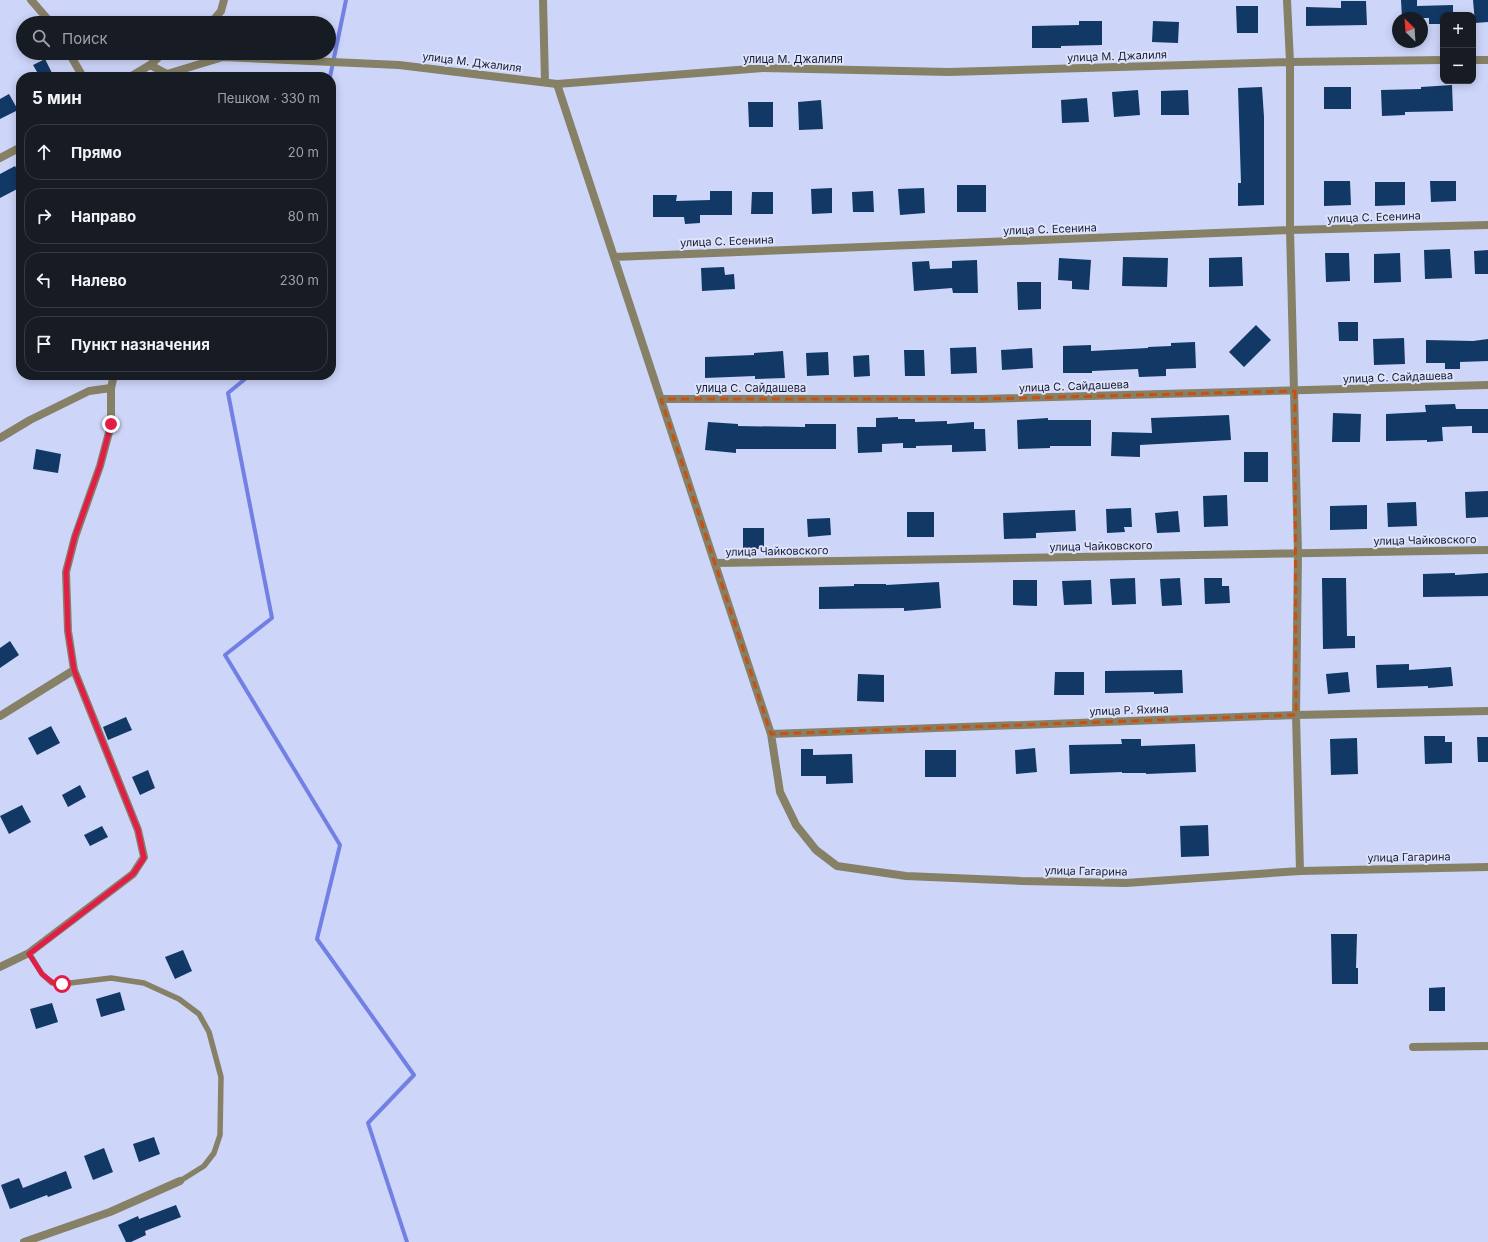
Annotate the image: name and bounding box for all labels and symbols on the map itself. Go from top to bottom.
north arrow [1392,12,1428,48]
street label: улица М. Джалиля [1067,47,1167,65]
street label: улица М. Джалиля [422,49,522,75]
street label: улица М. Джалиля [743,52,843,66]
street label: улица С. Есенина [1327,208,1421,226]
street label: улица С. Есенина [1003,220,1097,238]
street label: улица С. Есенина [680,232,774,250]
street label: улица С. Сайдашева [1343,368,1453,386]
street label: улица С. Сайдашева [1019,377,1129,395]
street label: улица С. Сайдашева [696,381,806,395]
route end [102,415,120,433]
street label: улица Чайковского [1373,532,1477,548]
street label: улица Чайковского [1049,538,1153,554]
street label: улица Чайковского [725,543,829,559]
street label: улица Р. Яхина [1089,702,1169,718]
street label: улица Гагарина [1367,849,1451,865]
street label: улица Гагарина [1044,863,1128,879]
route start [53,975,71,993]

